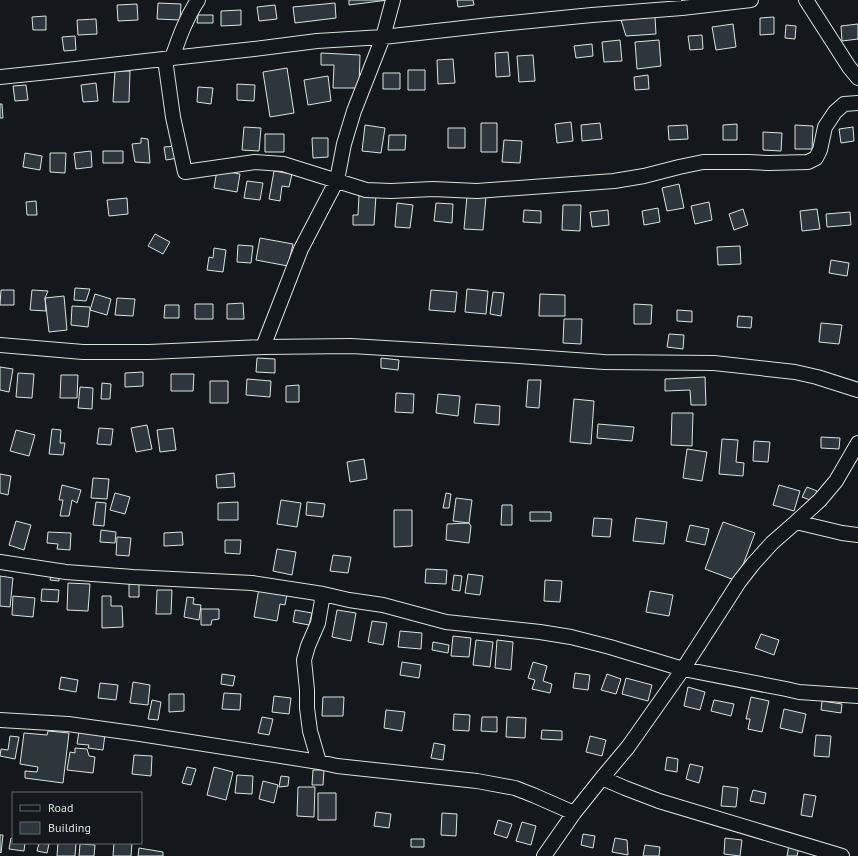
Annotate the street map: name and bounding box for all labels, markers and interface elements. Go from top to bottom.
legend [12,792,142,844]
text: Road [48,800,73,815]
text: Building [48,820,91,835]

